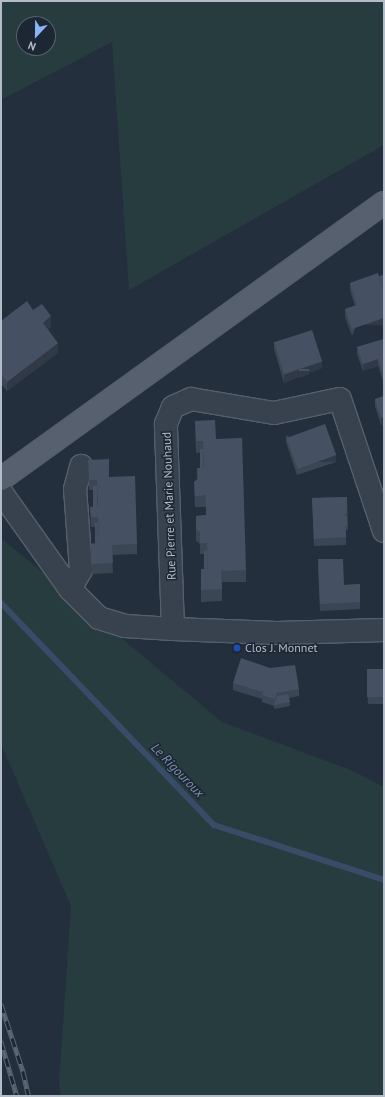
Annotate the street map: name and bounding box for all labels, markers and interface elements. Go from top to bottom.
north arrow [16,16,56,56]
text: N [26,38,38,54]
street label: Rue Pierre et Marie Nouhaud [159,432,179,580]
place label: Clos J. Monnet [245,641,319,655]
marker: Clos J. Monnet [232,643,242,653]
water label: Le Rigouroux [147,741,207,801]

